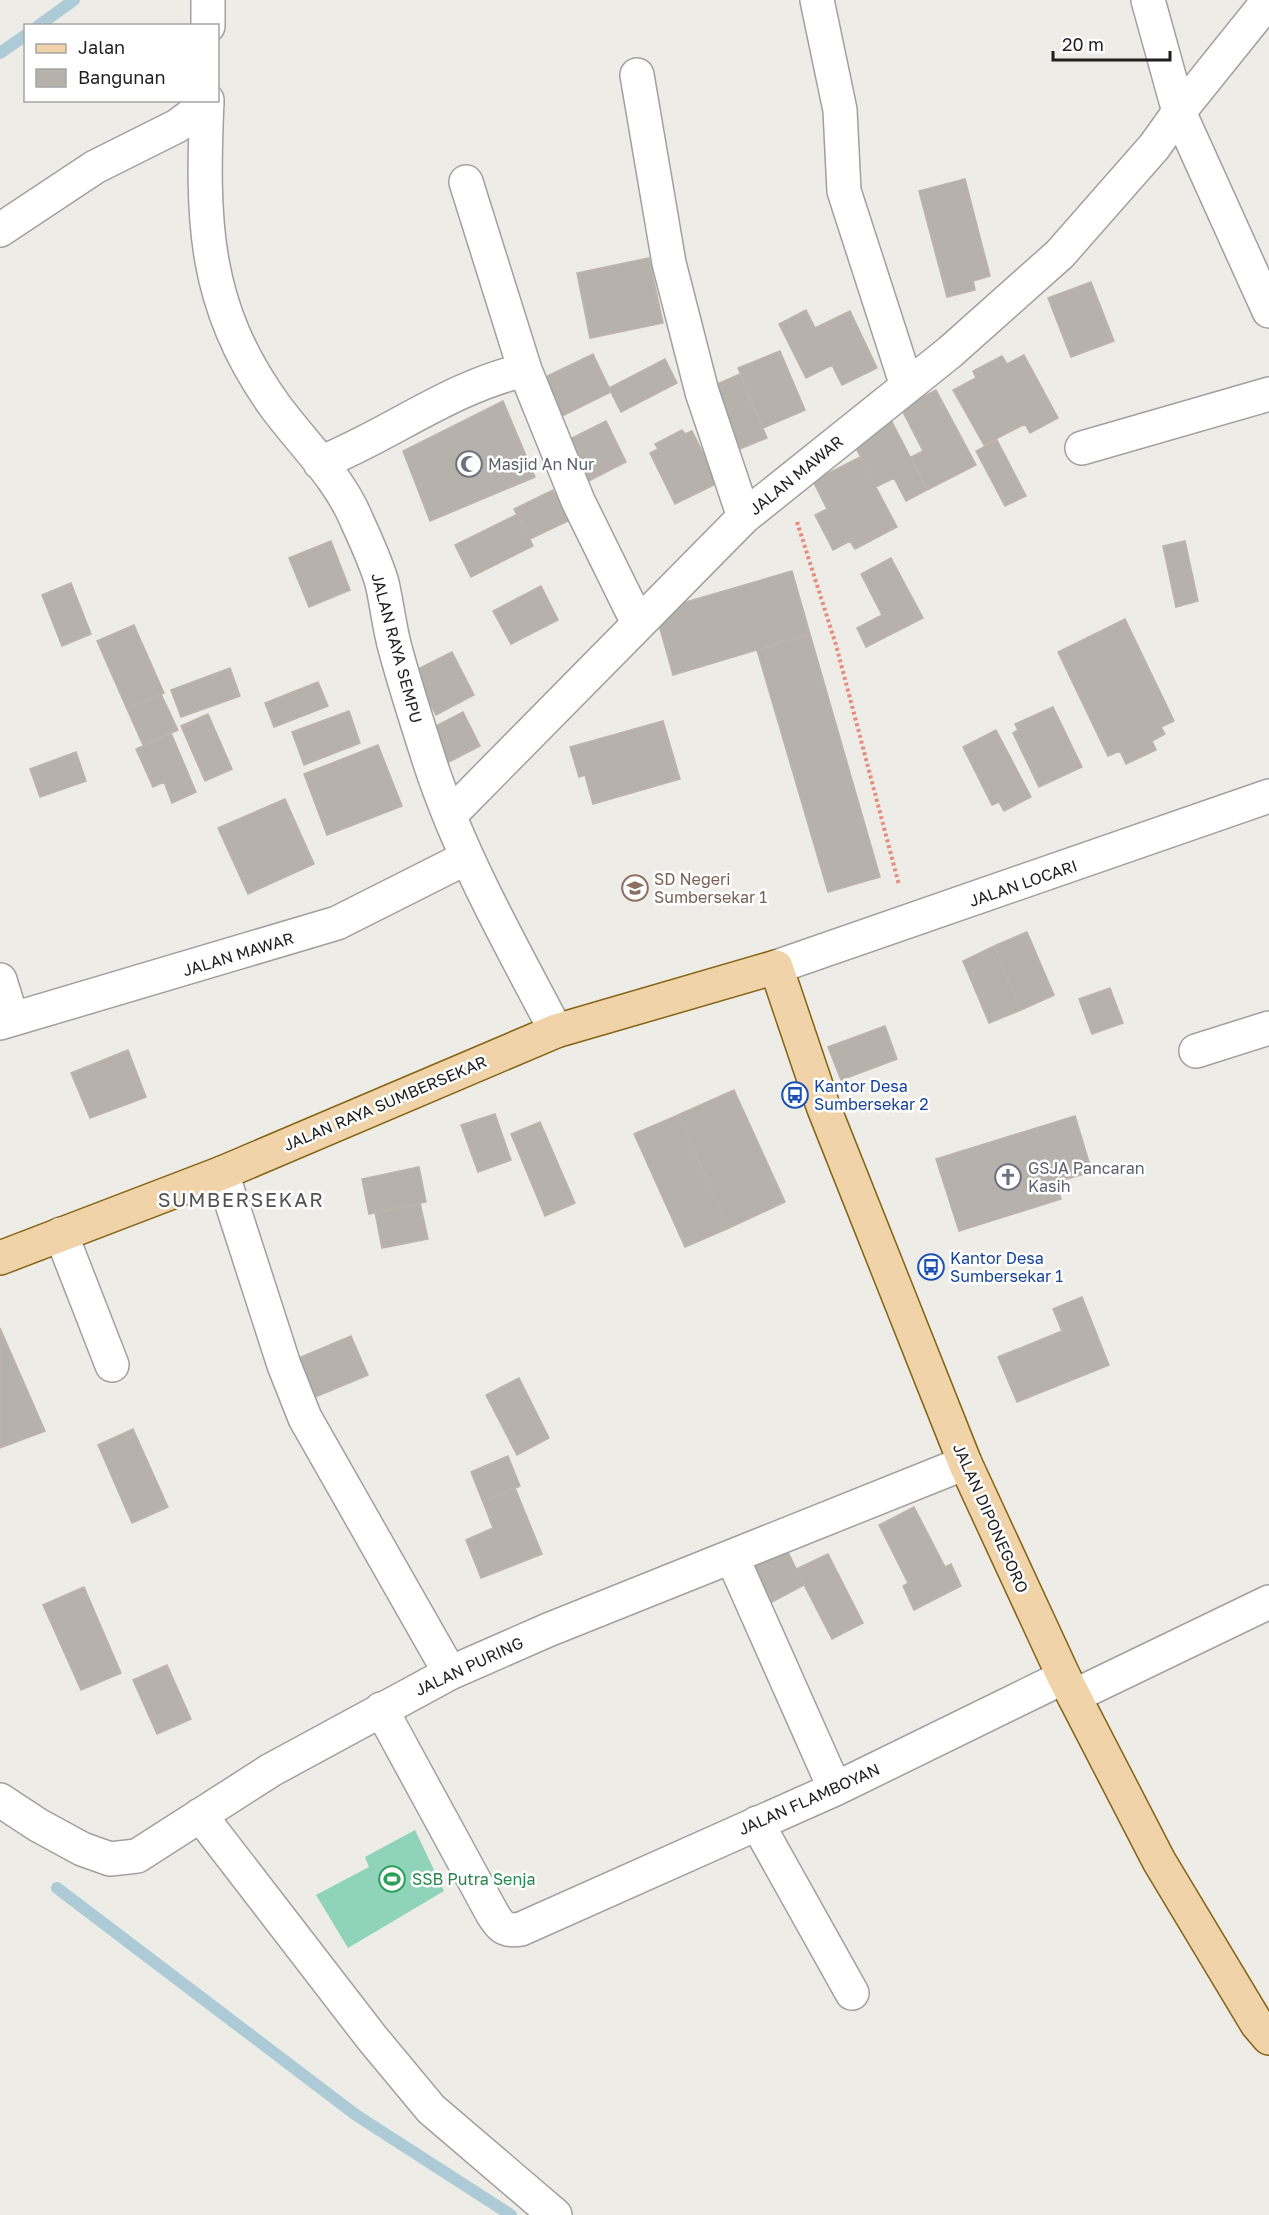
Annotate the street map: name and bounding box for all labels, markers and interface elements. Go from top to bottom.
legend [24,24,219,102]
scale bar [1053,24,1170,62]
text: 20 m [1062,33,1104,55]
text: Jalan [78,36,125,58]
text: Bangunan [78,66,166,88]
street label: JALAN MAWAR [745,431,847,519]
mosque icon: Masjid An Nur [454,449,484,479]
place label: Masjid An Nur [488,454,594,474]
street label: JALAN RAYA SEMPU [367,571,427,725]
street label: JALAN LOCARI [966,855,1080,911]
place label: SD Negeri Sumbersekar 1 [654,869,767,907]
school or university icon: SD Negeri Sumbersekar 1 [620,873,650,903]
street label: JALAN MAWAR [180,928,296,980]
street label: JALAN RAYA SUMBERSEKAR [280,1051,490,1155]
place label: Kantor Desa Sumbersekar 2 [814,1076,929,1114]
bus stop icon: Kantor Desa Sumbersekar 2 [780,1080,810,1110]
place label: GSJA Pancaran Kasih [1028,1158,1145,1196]
church icon: GSJA Pancaran Kasih [993,1162,1023,1192]
district label: SUMBERSEKAR [158,1187,324,1211]
place label: Kantor Desa Sumbersekar 1 [950,1248,1063,1286]
bus stop icon: Kantor Desa Sumbersekar 1 [916,1252,946,1282]
street label: JALAN DIPONEGORO [949,1440,1033,1596]
street label: JALAN PURING [412,1632,526,1700]
street label: JALAN FLAMBOYAN [735,1759,883,1839]
sports icon: SSB Putra Senja [377,1864,407,1894]
place label: SSB Putra Senja [412,1869,536,1889]

